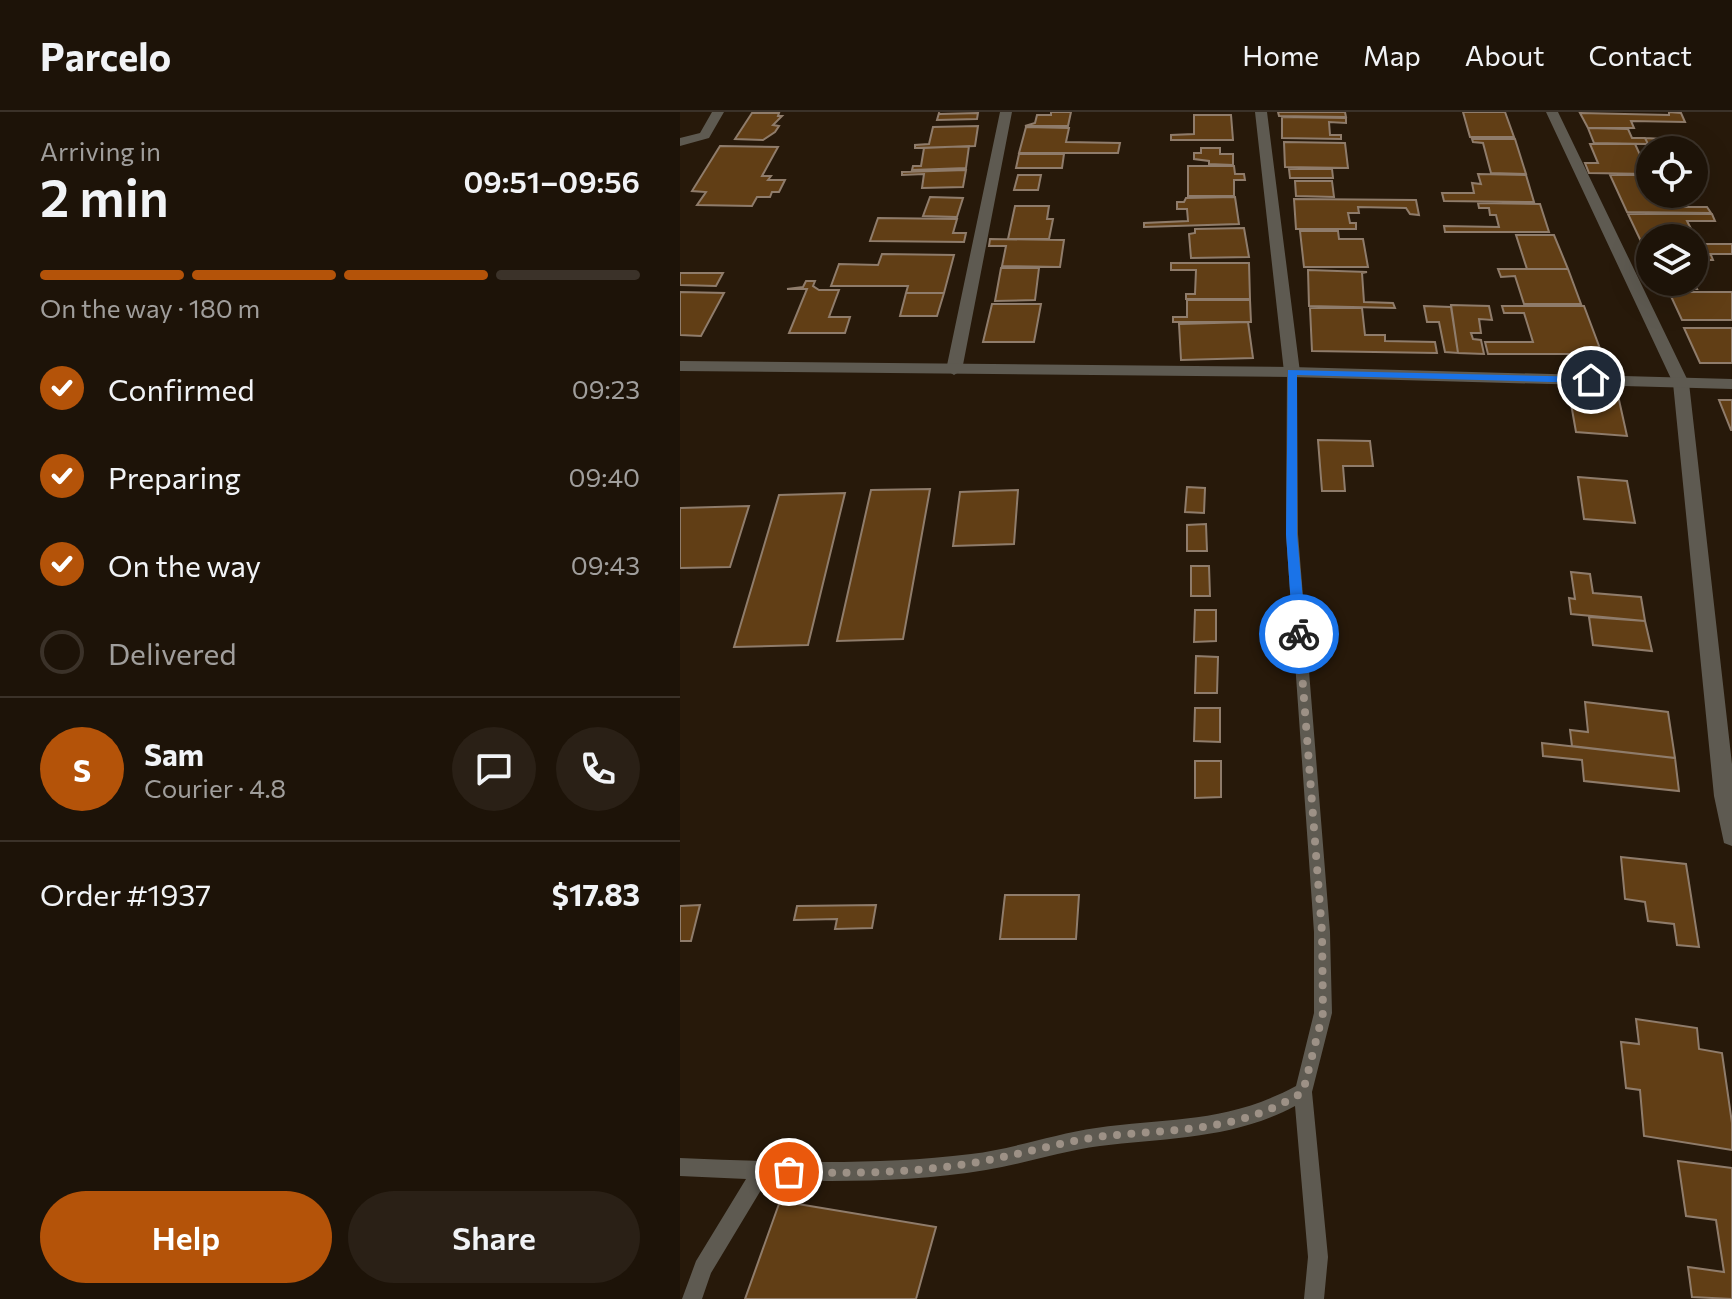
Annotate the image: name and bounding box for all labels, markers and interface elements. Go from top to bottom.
text: Parcelo [40,32,171,79]
text: Home [1242,38,1319,72]
text: Map [1363,38,1421,72]
text: About [1465,38,1545,72]
text: Contact [1589,38,1692,72]
text: Arriving in [40,135,161,166]
map controls [1636,136,1708,296]
button: locate [1636,136,1708,208]
text: 09:51–09:56 [464,162,640,199]
text: 2 min [40,164,169,228]
button: layers [1636,224,1708,296]
text: On the way · 180 m [40,292,260,323]
pin [1557,346,1625,414]
icon: home [1569,358,1613,402]
icon: check [40,366,84,410]
text: Confirmed [108,370,255,407]
text: 09:23 [572,373,640,404]
icon: check [40,454,84,498]
text: Preparing [108,458,241,495]
text: 09:40 [569,461,640,492]
icon: check [40,542,84,586]
text: On the way [108,546,261,583]
text: 09:43 [571,549,640,580]
courier [1259,594,1339,674]
icon: bike [1277,612,1321,656]
text: Delivered [108,634,237,671]
button: chat [452,727,536,811]
button: phone [556,727,640,811]
text: Sam [144,735,204,772]
text: S [73,751,91,788]
text: Courier · 4.8 [144,772,286,803]
text: Order #1937 [40,875,211,912]
text: $17.83 [552,875,640,912]
pin [755,1138,823,1206]
icon: bag [767,1150,811,1194]
button: Help [40,1191,332,1283]
button: Share [348,1191,640,1283]

